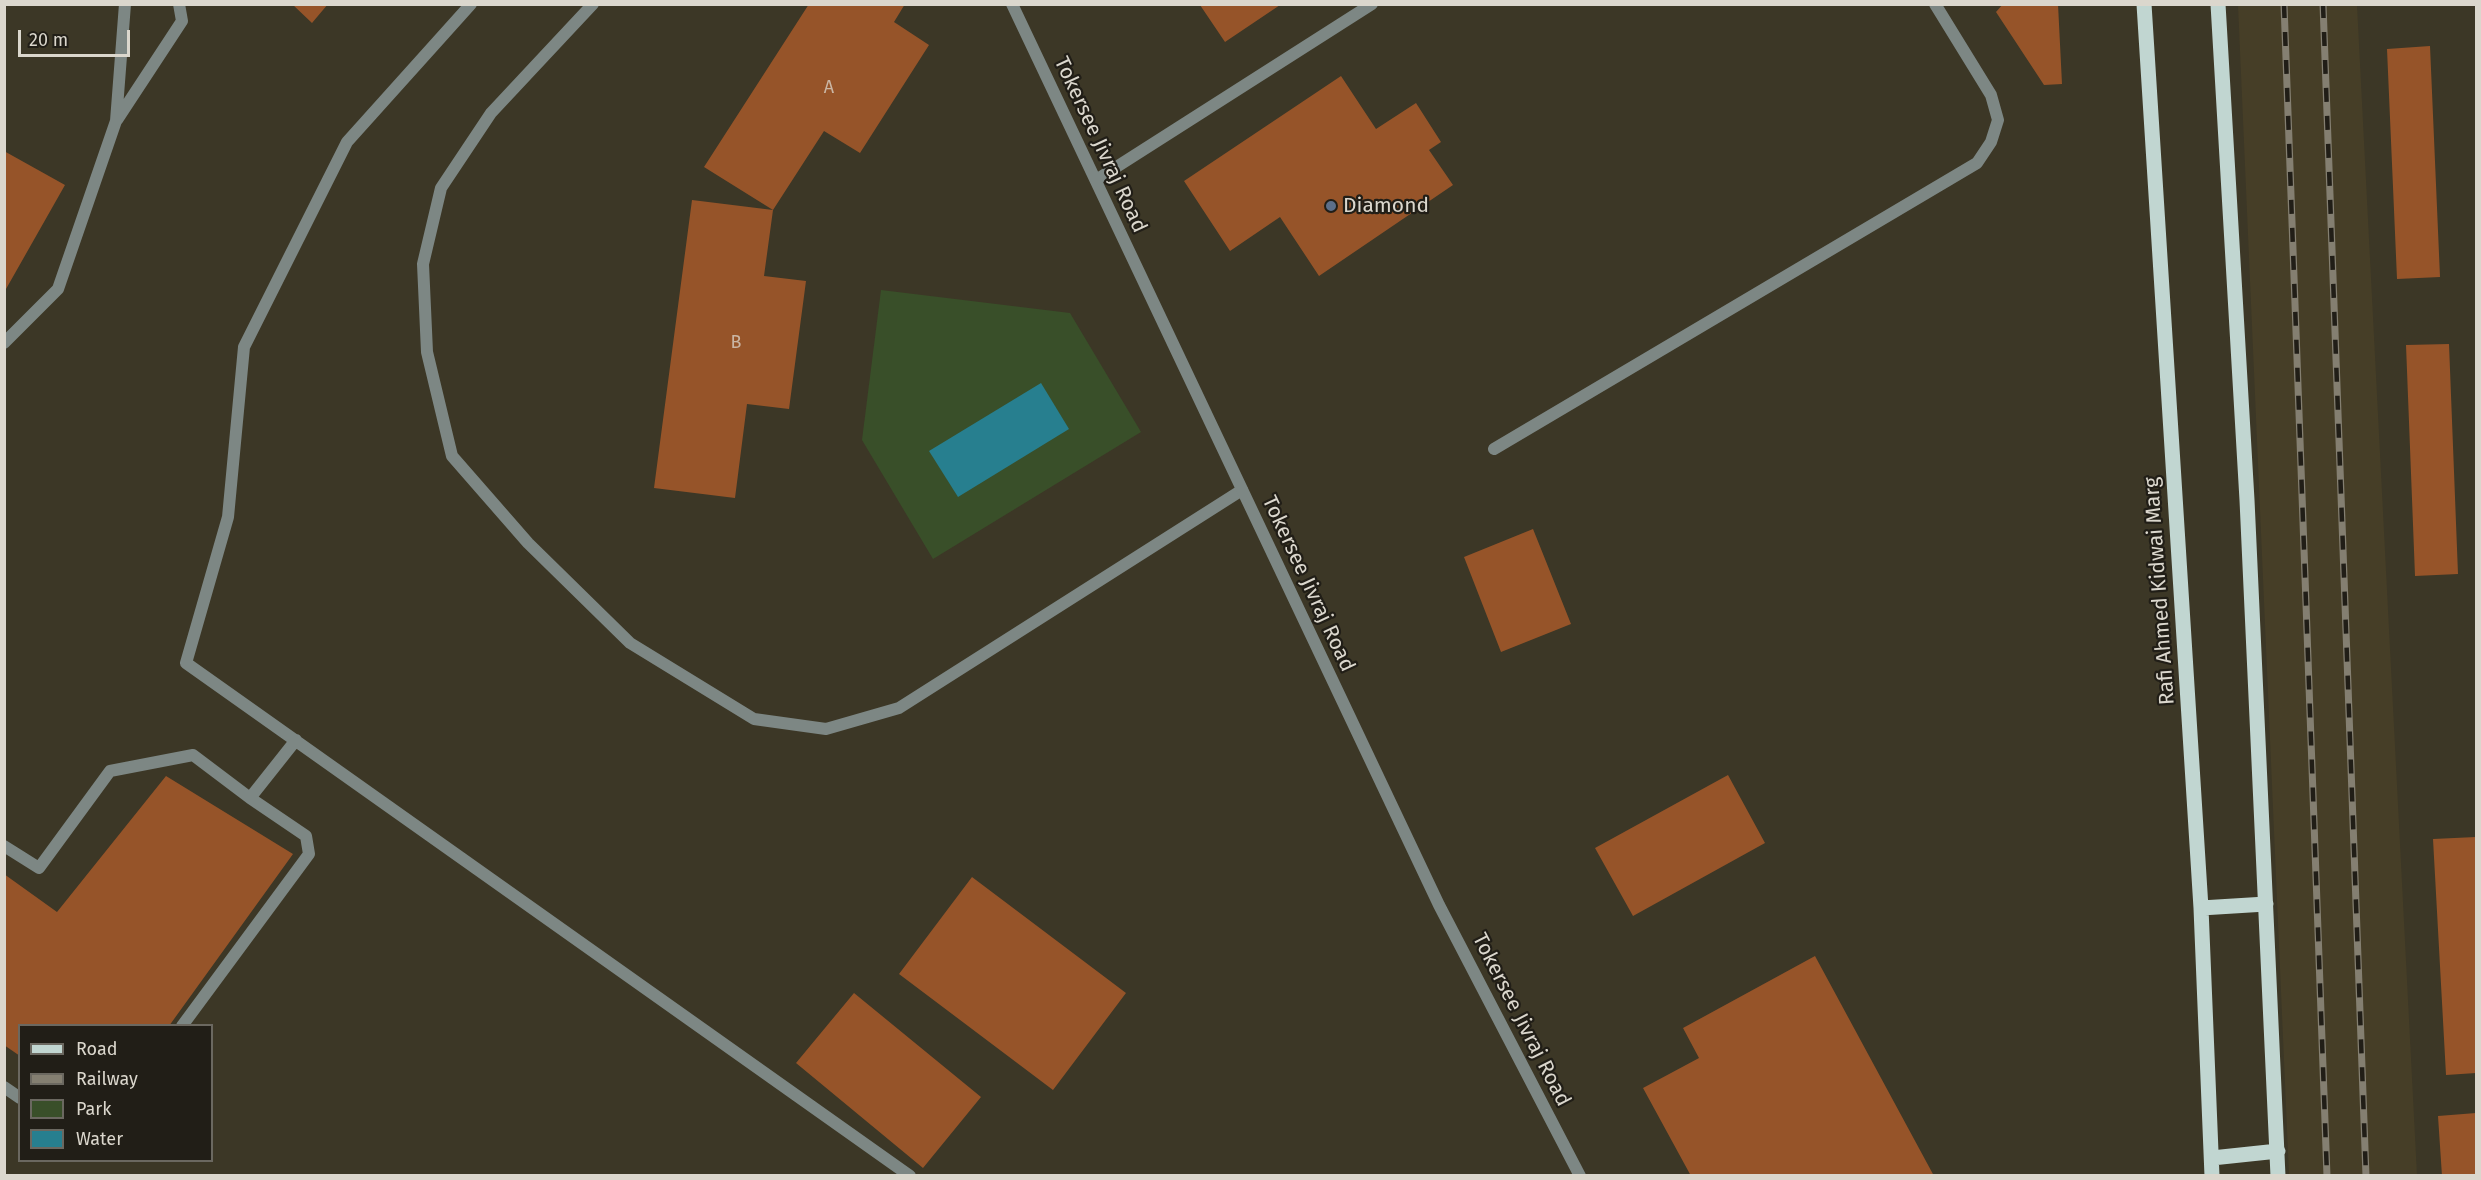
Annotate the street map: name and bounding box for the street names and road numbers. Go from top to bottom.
street label: Tokersee Jivraj Road [1048,53,1152,237]
street label: Rafi Ahmed Kidwai Marg [2139,476,2181,706]
street label: Tokersee Jivraj Road [1256,492,1360,676]
street label: Tokersee Jivraj Road [1466,929,1576,1111]

